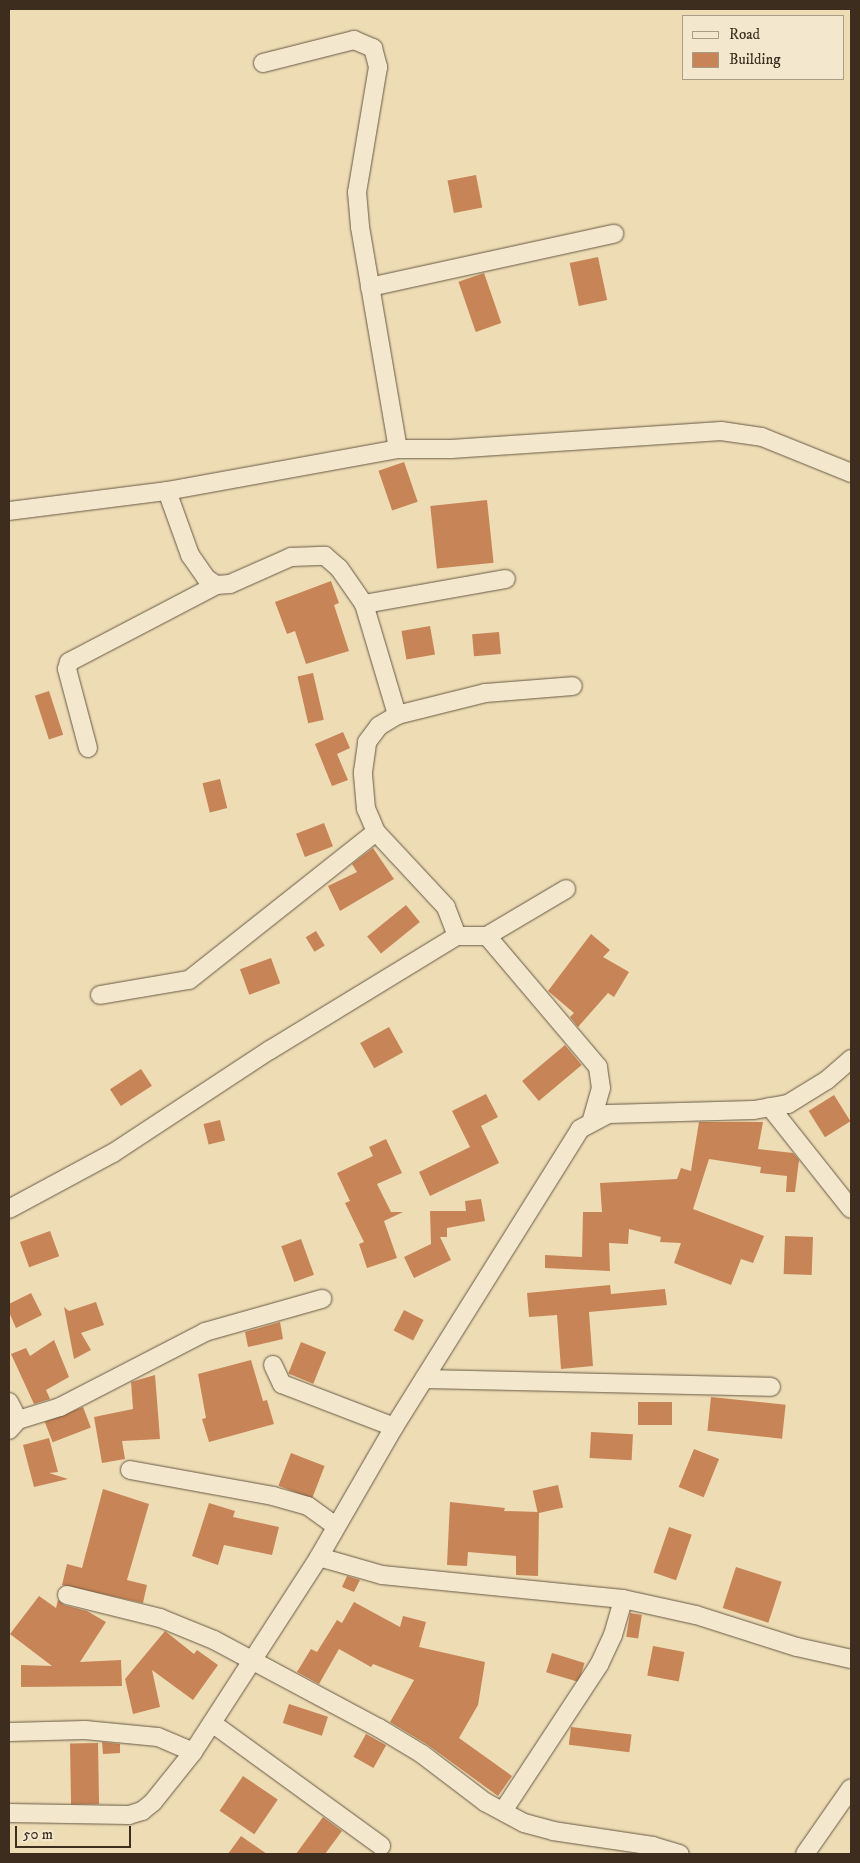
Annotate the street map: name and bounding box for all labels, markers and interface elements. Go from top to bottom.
legend [682,15,845,80]
text: Road [729,25,760,44]
text: Building [729,50,781,69]
scale bar [18,1816,134,1848]
text: 50 m [23,1825,53,1844]

